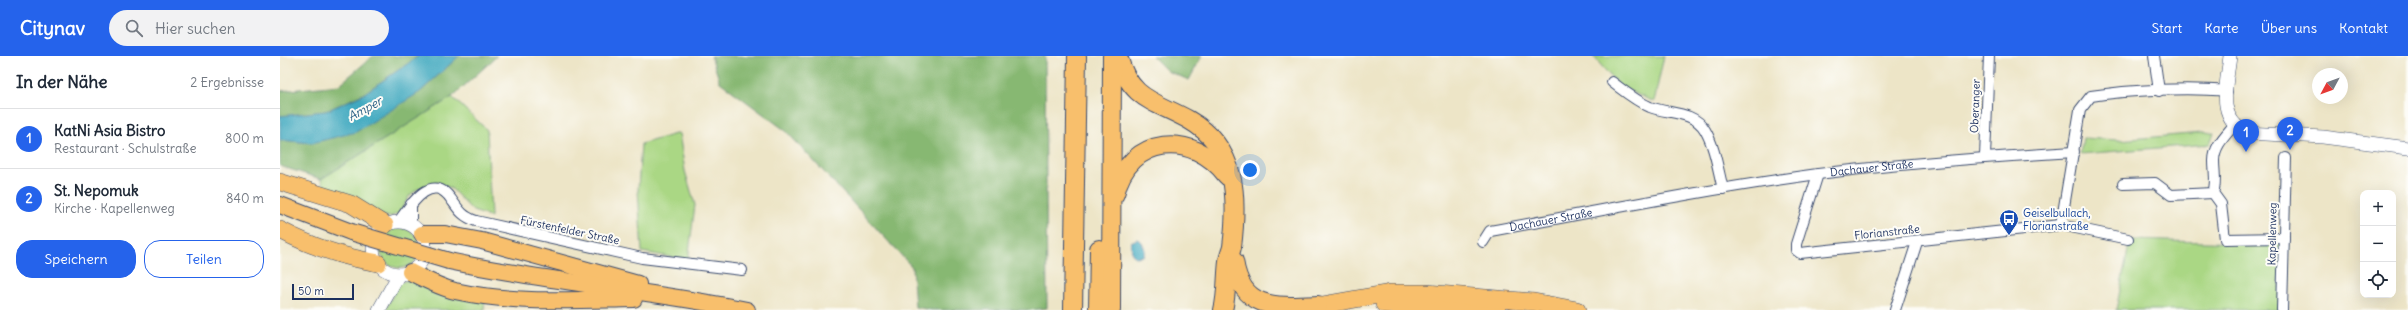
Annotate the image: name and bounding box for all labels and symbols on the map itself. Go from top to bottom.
north arrow [2312,68,2348,104]
street label: Oberanger [1967,78,1983,133]
water label: Amper [345,92,386,124]
pin: 2 [2277,117,2303,150]
pin: 1 [2233,119,2259,152]
street label: Dachauer Straße [1829,157,1914,179]
your location [1240,160,1260,180]
street label: Kapellenweg [2264,202,2280,266]
street label: Dachauer Straße [1508,205,1593,234]
place label: Geiselbullach, Florianstraße [2023,206,2091,233]
bus stop icon: Geiselbullach, Florianstraße [1998,208,2020,236]
street label: Fürstenfelder Straße [519,213,621,247]
street label: Florianstraße [1854,222,1920,242]
scale bar [292,282,354,301]

